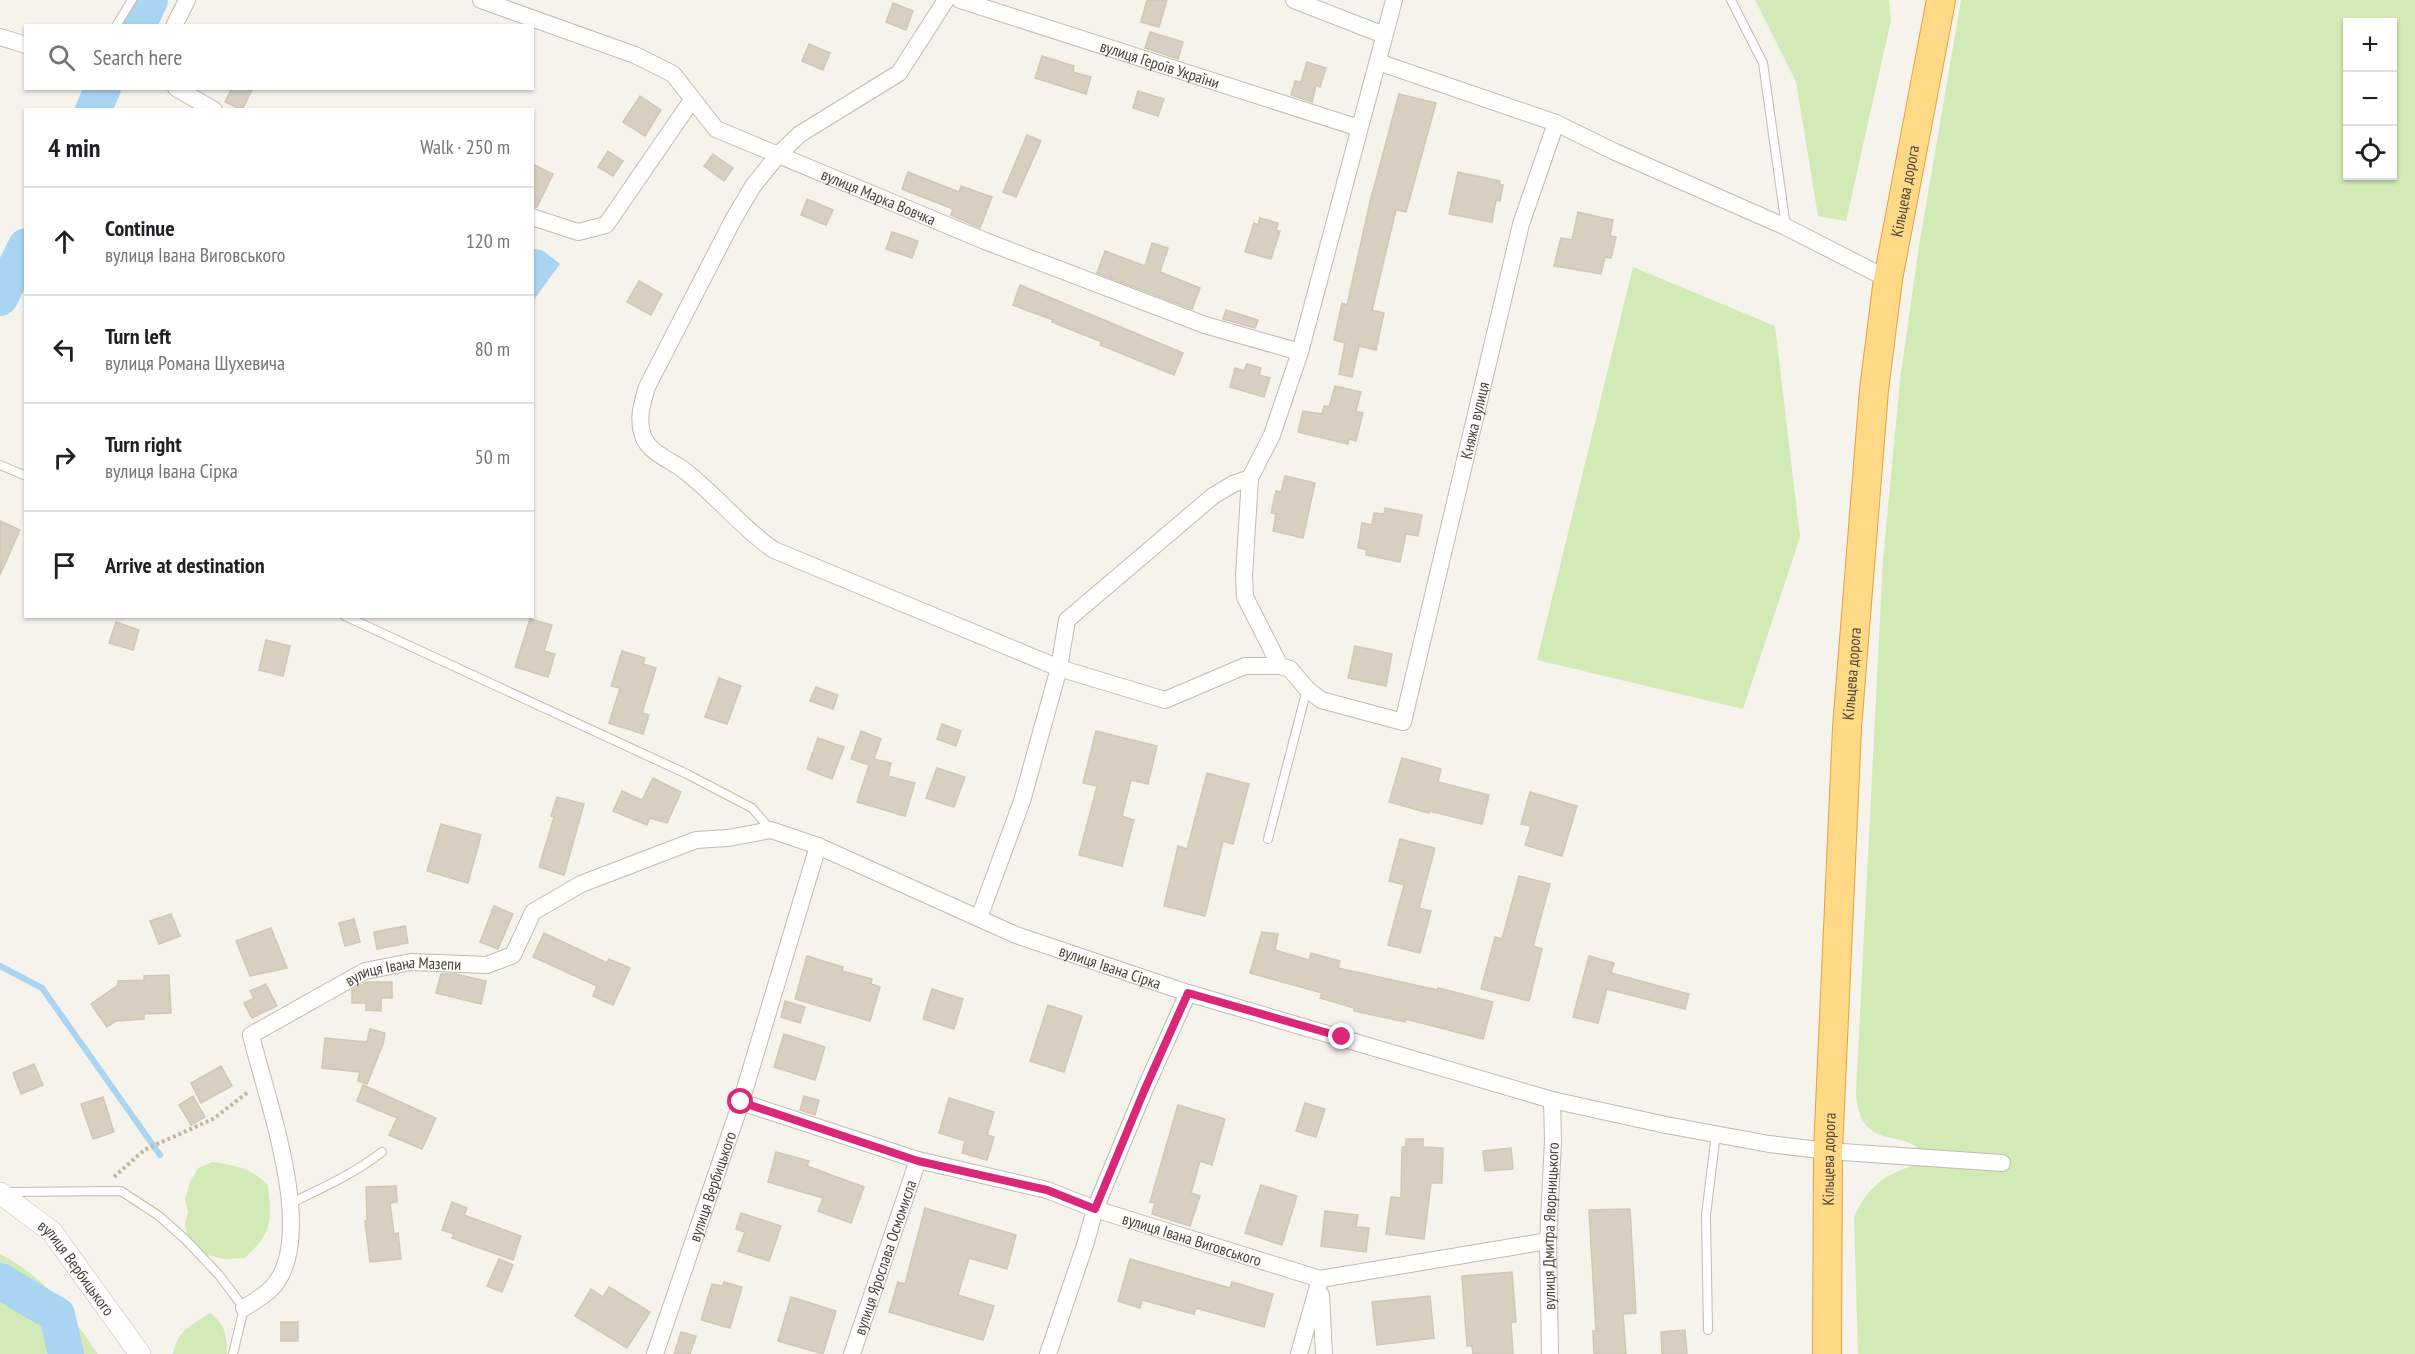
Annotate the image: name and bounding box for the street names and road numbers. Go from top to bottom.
street label: вулиця Героїв України [1098,36,1222,93]
street label: Кільцева дорога [1886,143,1923,238]
street label: вулиця Марка Вовчка [818,164,939,229]
street label: Княжа вулиця [1456,380,1493,461]
street label: Кільцева дорога [1838,627,1865,721]
street label: вулиця Івана Сірка [1057,940,1164,993]
street label: вулиця Івана Мазепи [341,952,462,990]
street label: Кільцева дорога [1818,1112,1840,1205]
street label: вулиця Вербицького [684,1129,740,1244]
street label: вулиця Дмитра Яворницького [1538,1142,1563,1310]
street label: вулиця Ярослава Осмомисла [849,1177,920,1337]
street label: вулиця Івана Виговського [1120,1208,1264,1270]
street label: вулиця Вербицького [34,1215,119,1319]

